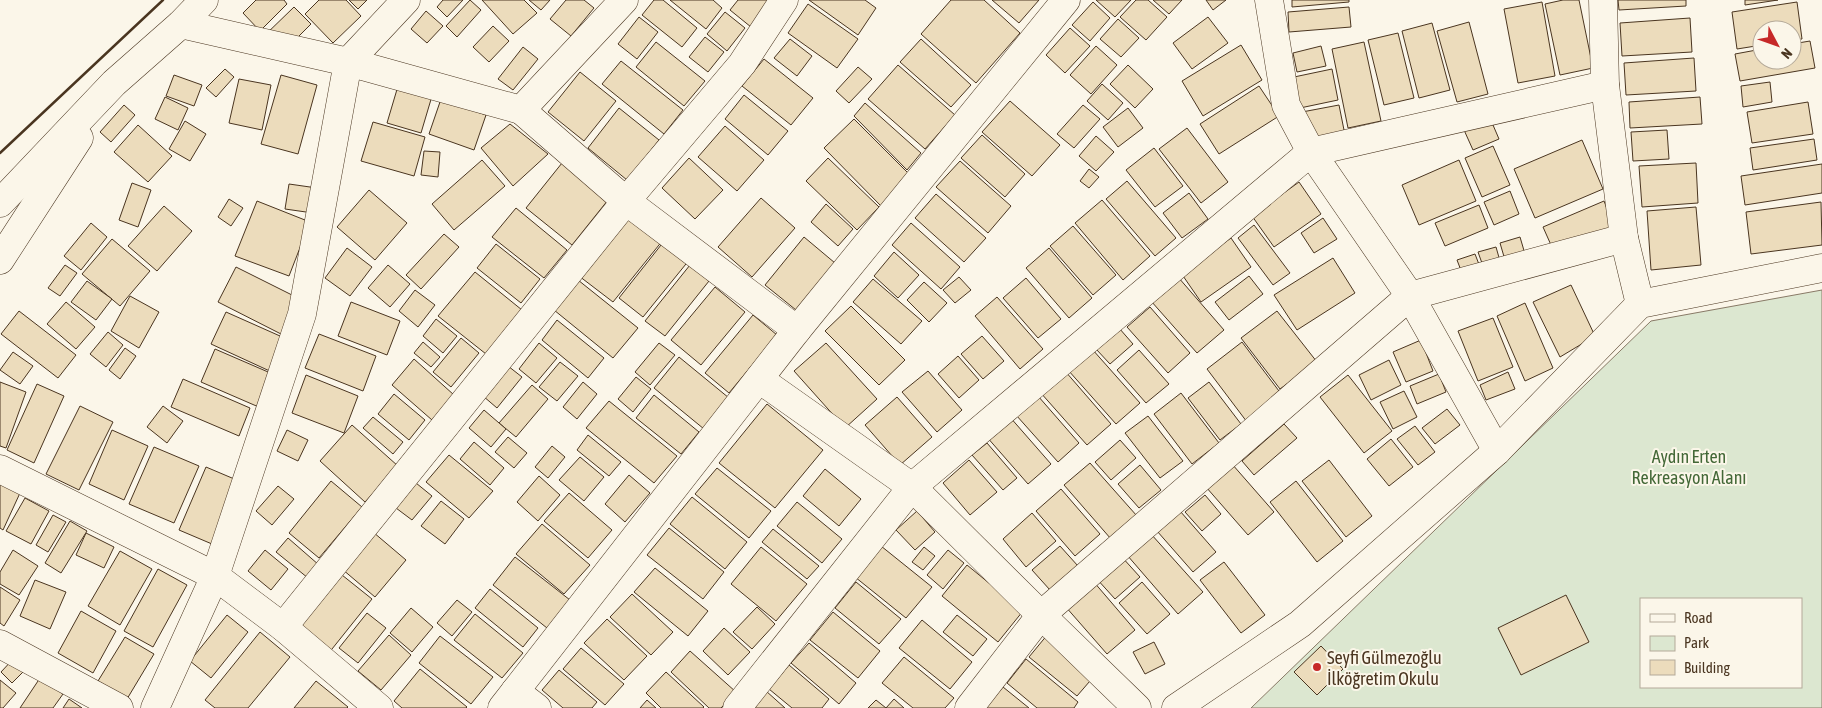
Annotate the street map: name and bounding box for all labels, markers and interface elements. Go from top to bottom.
north arrow [1752,20,1802,70]
text: N [1778,45,1796,62]
park label: Aydın Erten Rekreasyon Alanı [1631,446,1747,488]
legend [1640,598,1802,688]
text: Road [1684,609,1713,626]
text: Park [1684,634,1709,651]
place label: Seyfi Gülmezoğlu İlköğretim Okulu [1327,647,1442,689]
text: Building [1684,659,1730,676]
marker: Seyfi Gülmezoğlu İlköğretim Okulu [1311,661,1323,673]

